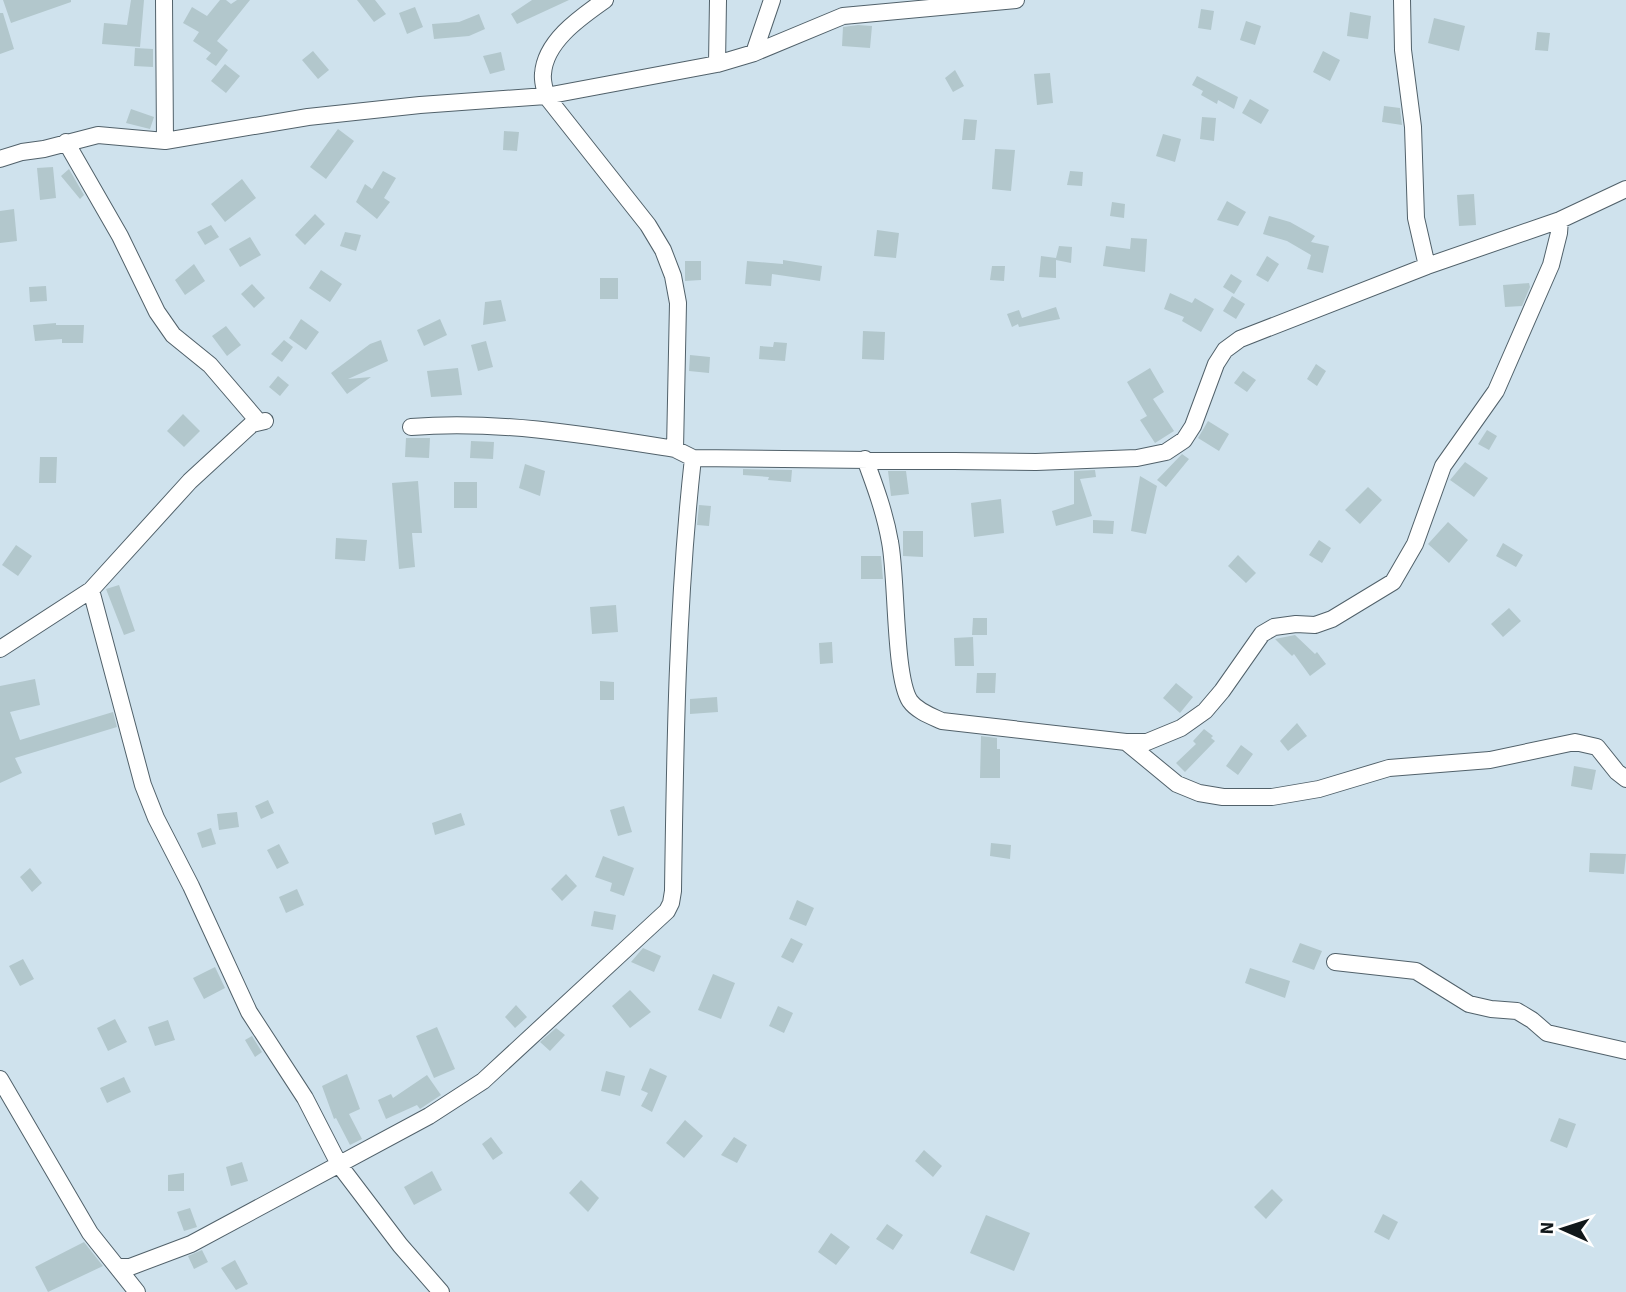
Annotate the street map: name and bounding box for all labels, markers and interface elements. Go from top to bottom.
north arrow [1528,1194,1598,1264]
text: N [1534,1221,1561,1235]

